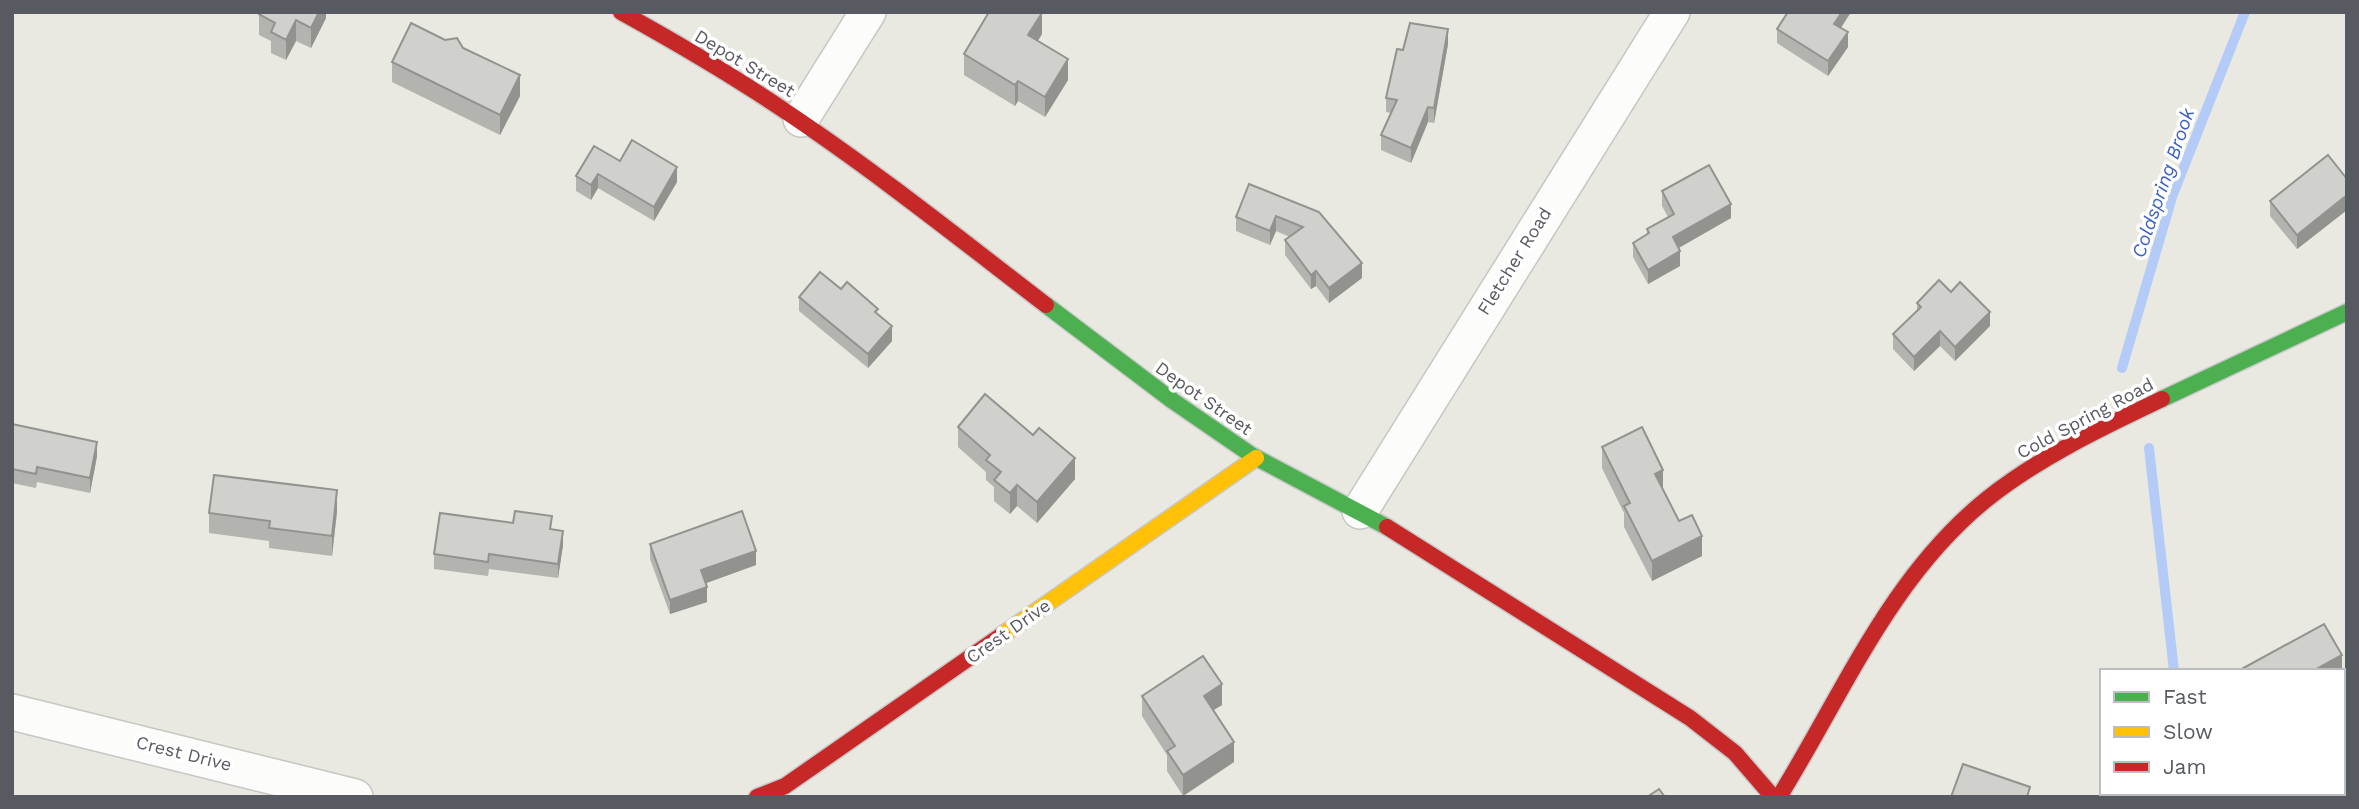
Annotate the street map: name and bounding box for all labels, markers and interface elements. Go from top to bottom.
street label: Depot Street [691,25,799,101]
water label: Coldspring Brook [2127,105,2200,261]
street label: Fletcher Road [1473,203,1555,319]
street label: Depot Street [1152,357,1257,439]
street label: Cold Spring Road [2013,373,2157,463]
street label: Crest Drive [962,594,1054,668]
legend [2100,669,2345,795]
text: Fast [2163,684,2207,709]
text: Slow [2163,719,2213,744]
street label: Crest Drive [134,731,234,775]
text: Jam [2163,754,2206,779]

